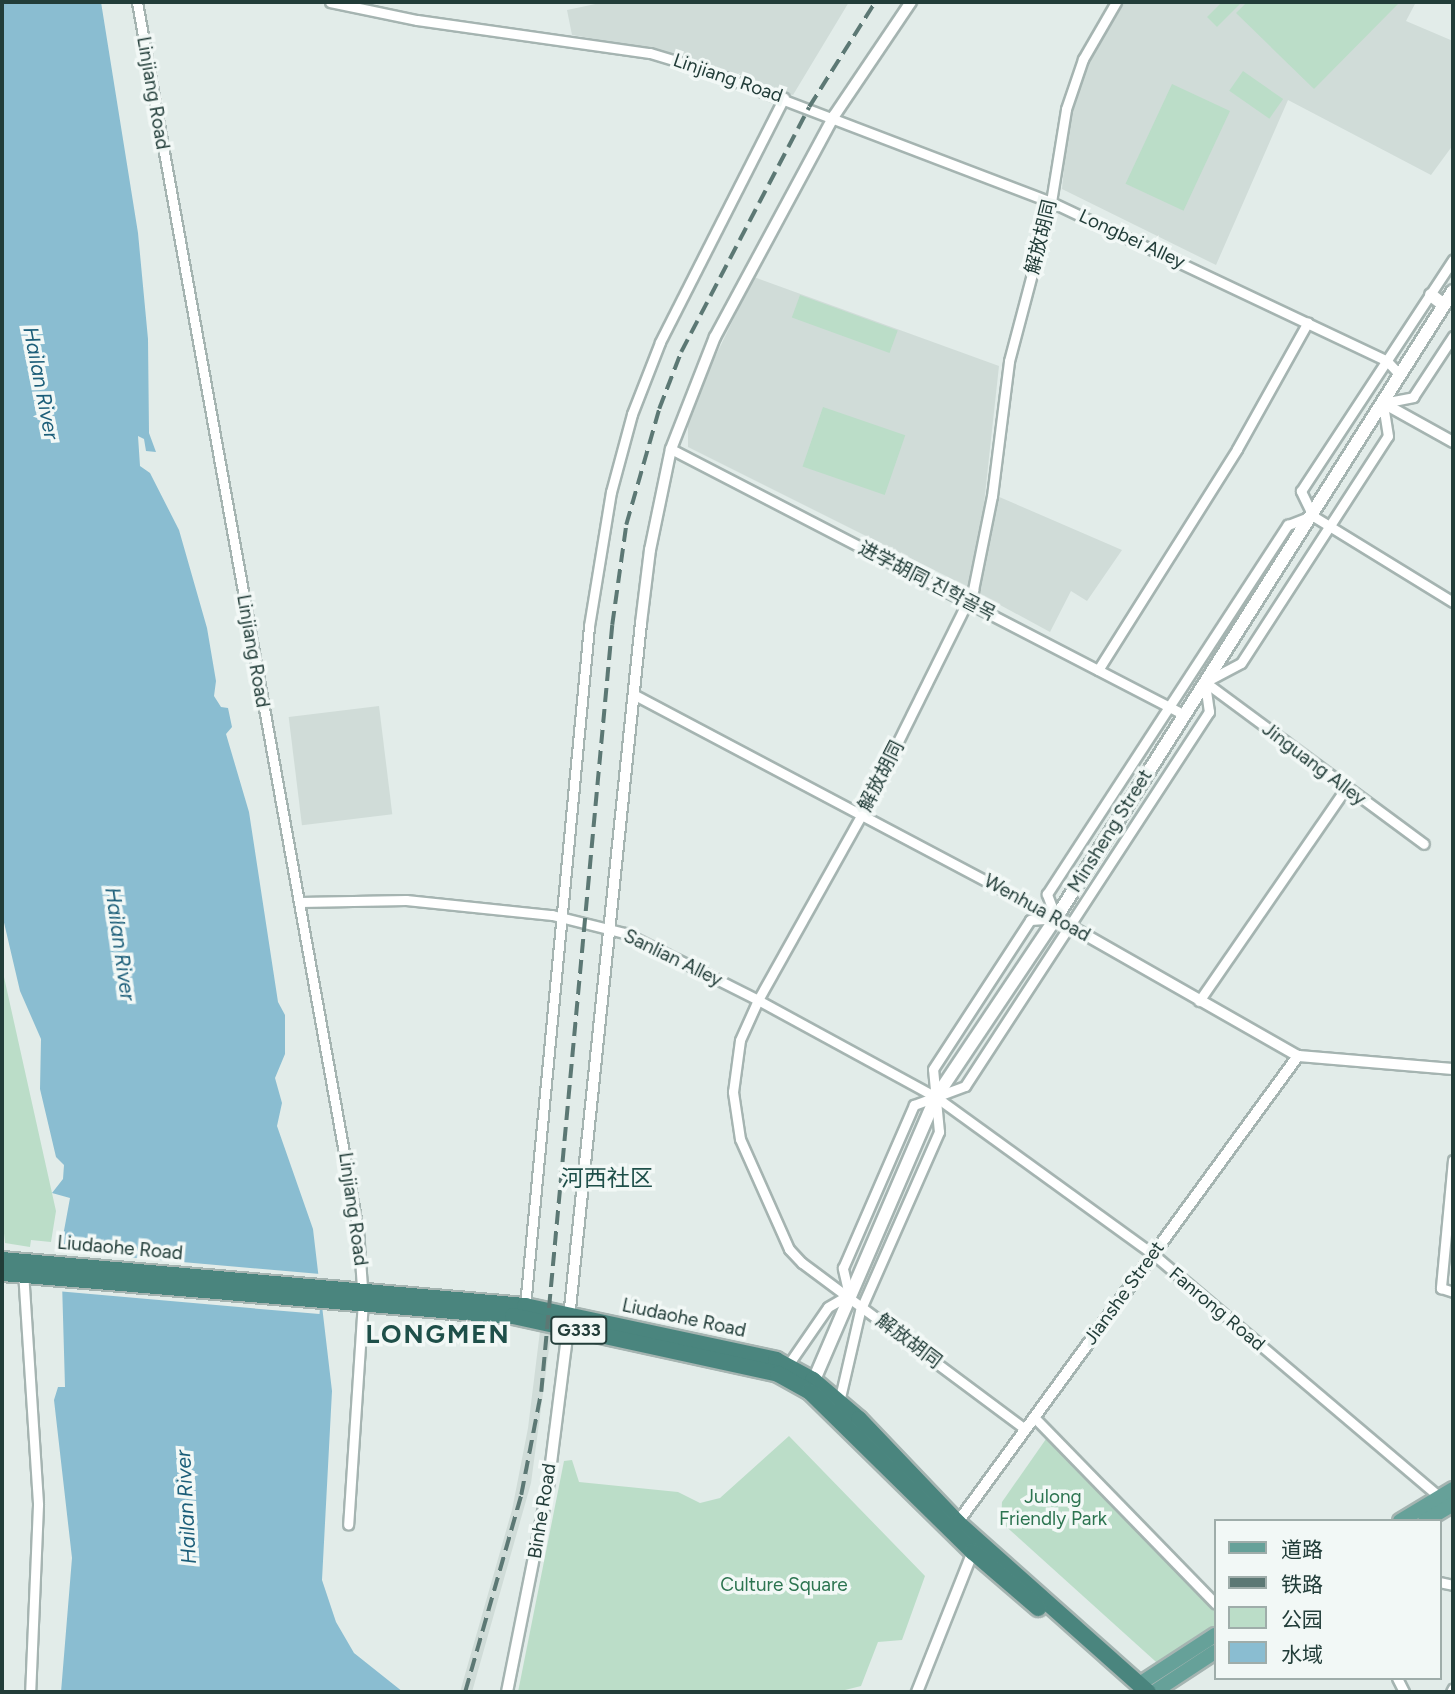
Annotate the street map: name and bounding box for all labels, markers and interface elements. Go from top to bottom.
street label: Linjiang Road [132,35,174,151]
street label: Linjiang Road [670,49,786,107]
street label: 解放胡同 [1021,197,1061,277]
street label: Longbei Alley [1075,204,1189,274]
water label: Hailan River [18,325,64,441]
street label: 进学胡同 진학골목 [855,537,999,625]
street label: Linjiang Road [232,593,274,709]
street label: Jinguang Alley [1258,718,1370,810]
street label: 解放胡同 [854,737,908,815]
street label: Minsheng Street [1063,765,1157,897]
street label: Wenhua Road [980,869,1094,947]
water label: Hailan River [100,886,140,1002]
street label: Sanlian Alley [620,924,726,992]
street label: Linjiang Road [334,1151,372,1267]
district label: 河西社区 [561,1164,653,1192]
street label: Liudaohe Road [56,1231,184,1265]
street label: Jianshe Street [1079,1237,1169,1349]
street label: Fanrong Road [1164,1262,1270,1356]
street label: Liudaohe Road [620,1294,748,1342]
street label: 解放胡同 [872,1309,946,1373]
road number: G333 [549,1316,609,1344]
district label: LONGMEN [366,1319,510,1351]
water label: Hailan River [170,1449,202,1565]
street label: Binhe Road [523,1462,561,1560]
park label: Julong Friendly Park [999,1486,1107,1530]
legend [1214,1519,1441,1680]
text: 道路 [1281,1537,1323,1562]
text: 铁路 [1281,1572,1323,1597]
park label: Culture Square [720,1574,848,1596]
text: 公园 [1281,1607,1323,1632]
text: 水域 [1281,1642,1323,1667]

